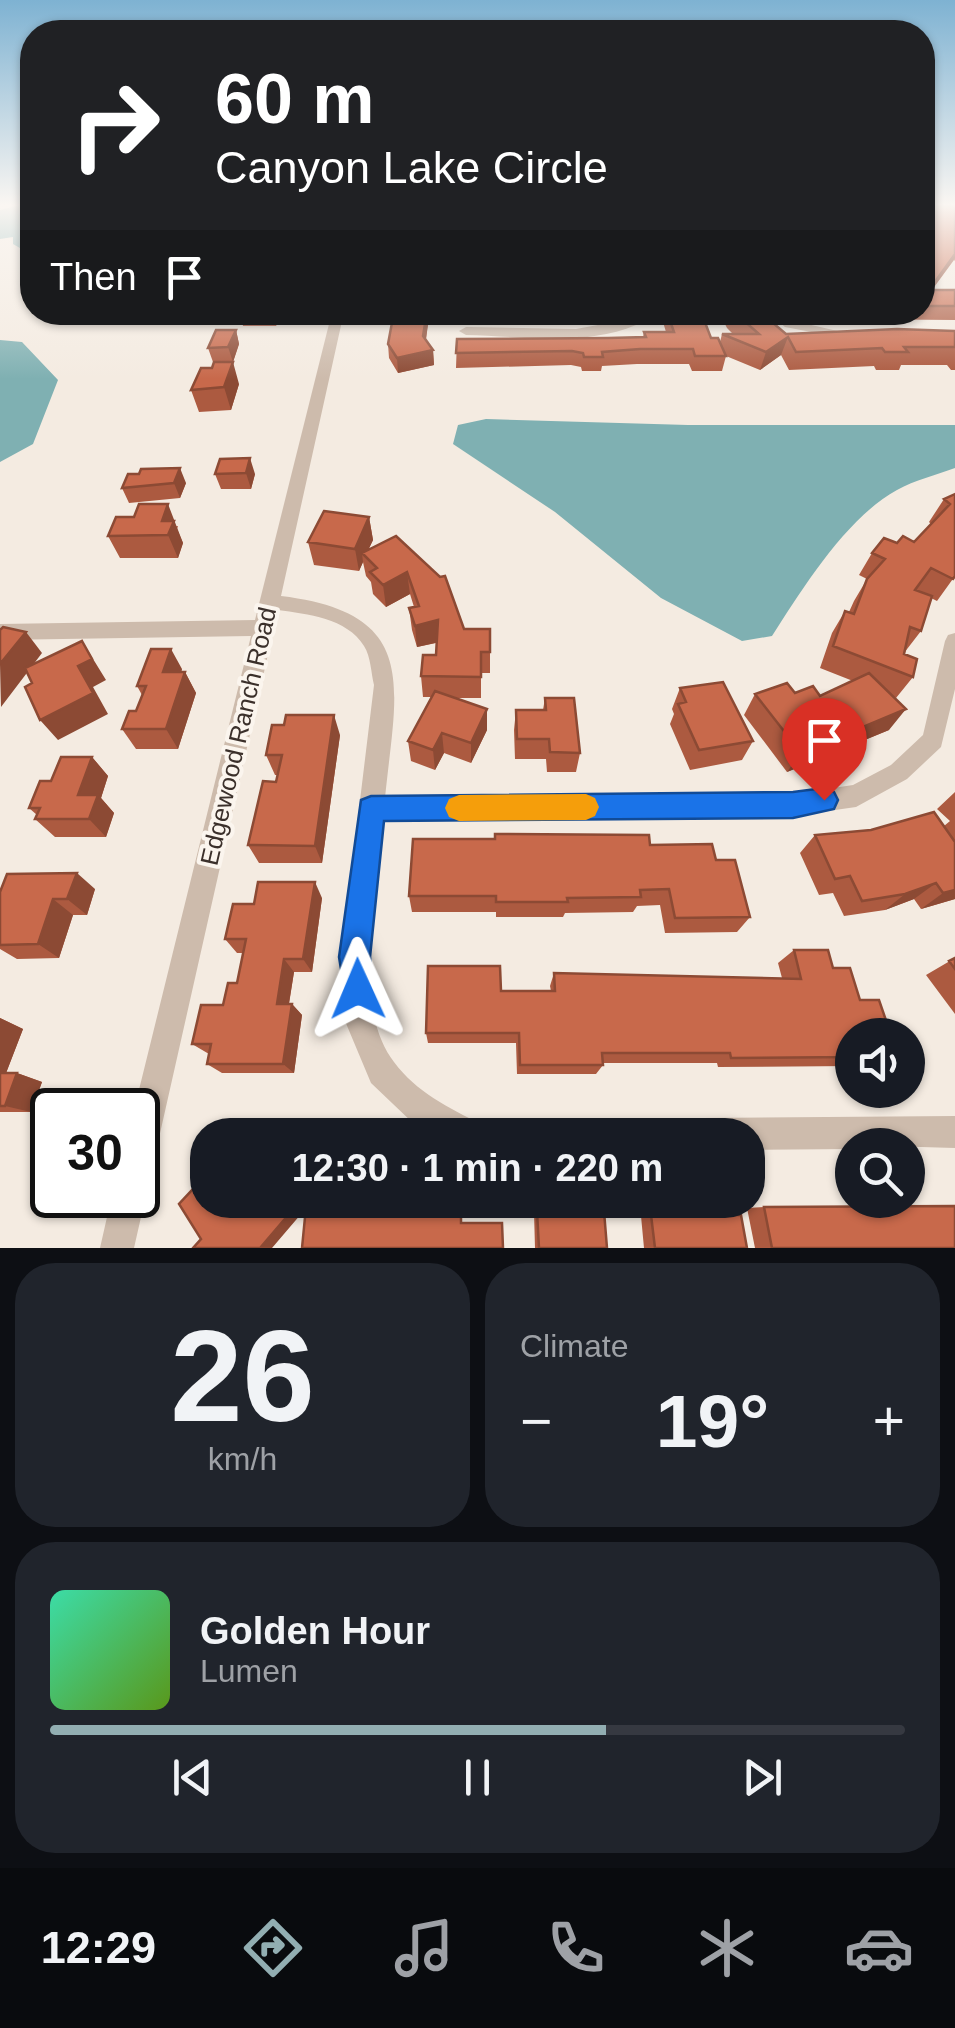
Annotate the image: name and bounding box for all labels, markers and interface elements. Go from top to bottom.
icon: right [50,60,180,190]
text: 60 m [215,60,375,138]
text: Canyon Lake Circle [215,142,608,193]
icon: arrive [157,250,212,305]
text: Then [50,256,137,298]
street label: Edgewood Ranch Road [195,604,281,868]
pin [782,698,867,801]
icon: arrive [797,713,852,768]
position arrow [306,937,410,1041]
map controls [835,1018,925,1218]
button: sound [835,1018,925,1108]
speed limit sign: 30 [30,1088,160,1218]
button: search [835,1128,925,1218]
text: 12:30 · 1 min · 220 m [292,1147,663,1189]
text: 26 [170,1303,315,1449]
text: Climate [520,1328,628,1364]
text: 19° [656,1379,769,1463]
text: − [520,1390,552,1452]
text: + [873,1390,905,1452]
text: km/h [208,1441,277,1477]
text: Golden Hour [200,1610,430,1652]
text: Lumen [200,1653,298,1689]
icon: previous [165,1750,220,1805]
icon: pause [450,1750,505,1805]
icon: next [735,1750,790,1805]
icon: directions [238,1913,308,1983]
icon: music [389,1913,459,1983]
icon: phone [541,1913,611,1983]
icon: climate [692,1913,762,1983]
icon: car [844,1913,914,1983]
text: 12:29 [41,1922,156,1973]

